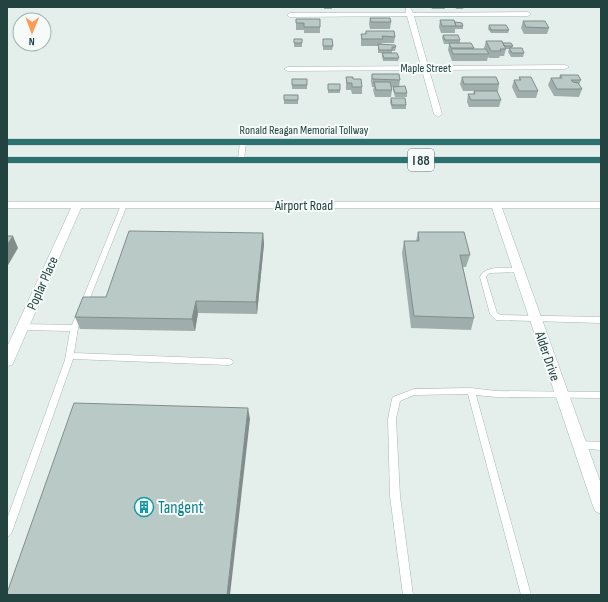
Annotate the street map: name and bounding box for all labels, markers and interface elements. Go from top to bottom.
north arrow [12,12,52,52]
text: N [29,35,35,48]
street label: Maple Street [400,61,452,76]
street label: Ronald Reagan Memorial Tollway [240,123,369,138]
road number: I 88 [408,149,434,171]
street label: Airport Road [274,197,333,214]
street label: Poplar Place [23,254,62,313]
street label: Alder Drive [531,328,564,383]
building icon: Tangent [133,496,155,518]
place label: Tangent [158,498,204,518]

